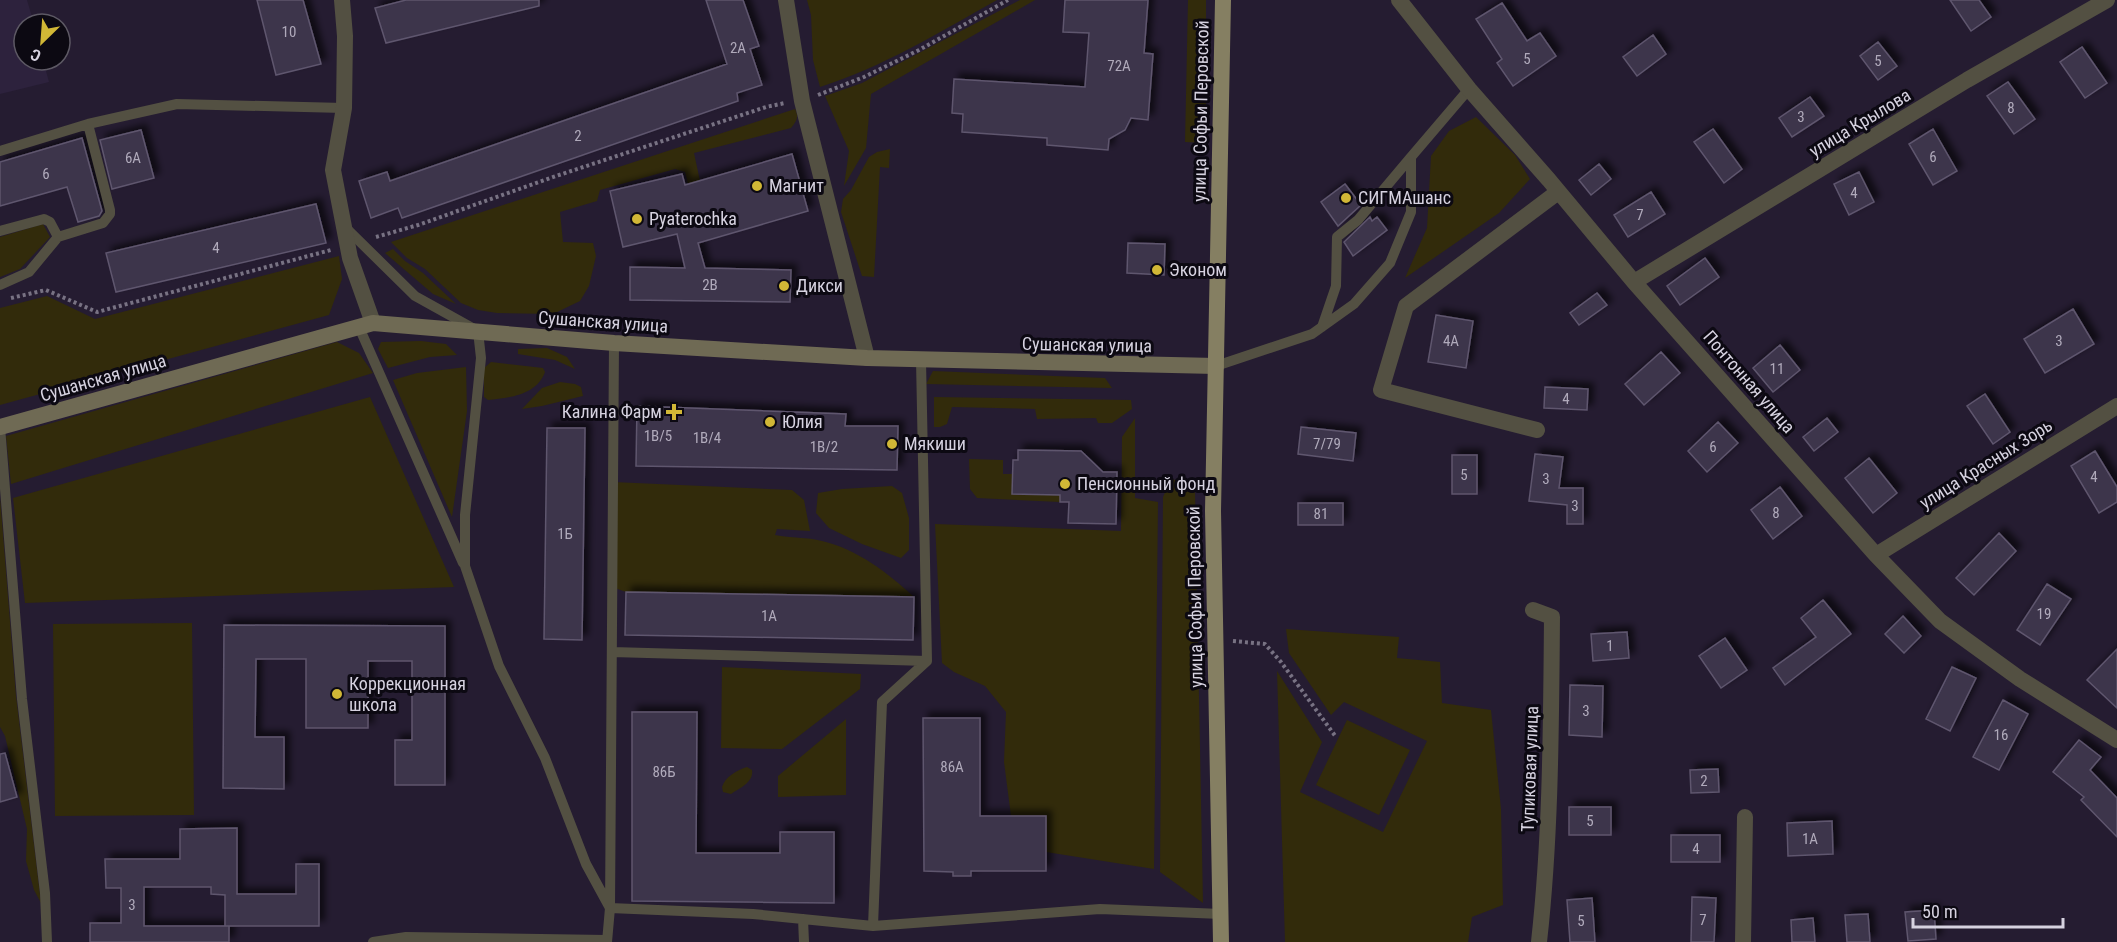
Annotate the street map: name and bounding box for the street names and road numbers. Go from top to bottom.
street label: улица Софьи Перовской [1188,20,1213,202]
street label: улица Крылова [1805,84,1914,161]
street label: Сушанская улица [537,306,669,337]
street label: Понтонная улица [1699,326,1800,437]
street label: Сушанская улица [1022,333,1152,356]
street label: Сушанская улица [37,349,168,406]
street label: улица Красных Зорь [1915,414,2056,513]
street label: улица Софьи Перовской [1182,506,1207,688]
street label: Тупиковая улица [1517,706,1542,832]

